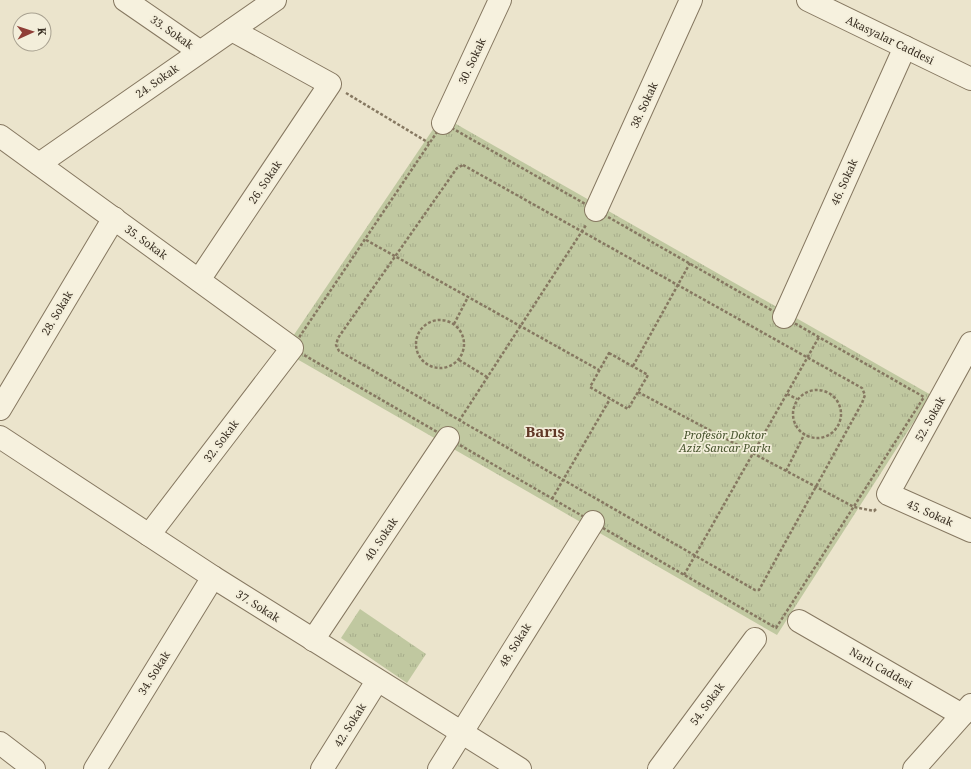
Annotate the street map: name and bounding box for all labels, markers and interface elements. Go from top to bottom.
street label: 33. Sokak [148,11,197,52]
north arrow [12,12,52,52]
street label: Akasyalar Caddesi [844,12,937,68]
text: K [35,27,50,37]
street label: 30. Sokak [454,35,489,86]
street label: 24. Sokak [132,60,182,101]
street label: 38. Sokak [626,79,661,130]
street label: 46. Sokak [827,156,861,207]
street label: 26. Sokak [245,157,285,206]
street label: 35. Sokak [122,221,171,262]
street label: 28. Sokak [37,287,76,338]
street label: 52. Sokak [911,393,948,444]
street label: 32. Sokak [200,416,242,465]
district label: Barış [525,421,565,441]
park label: Profesör Doktor Aziz Sancar Parkı [678,427,772,455]
street label: 45. Sokak [905,496,956,530]
street label: 40. Sokak [361,514,401,563]
street label: 37. Sokak [233,586,284,625]
street label: 48. Sokak [495,619,534,670]
street label: Narlı Caddesi [847,643,916,692]
street label: 34. Sokak [134,647,173,698]
street label: 54. Sokak [686,679,727,728]
street label: 42. Sokak [330,699,369,750]

